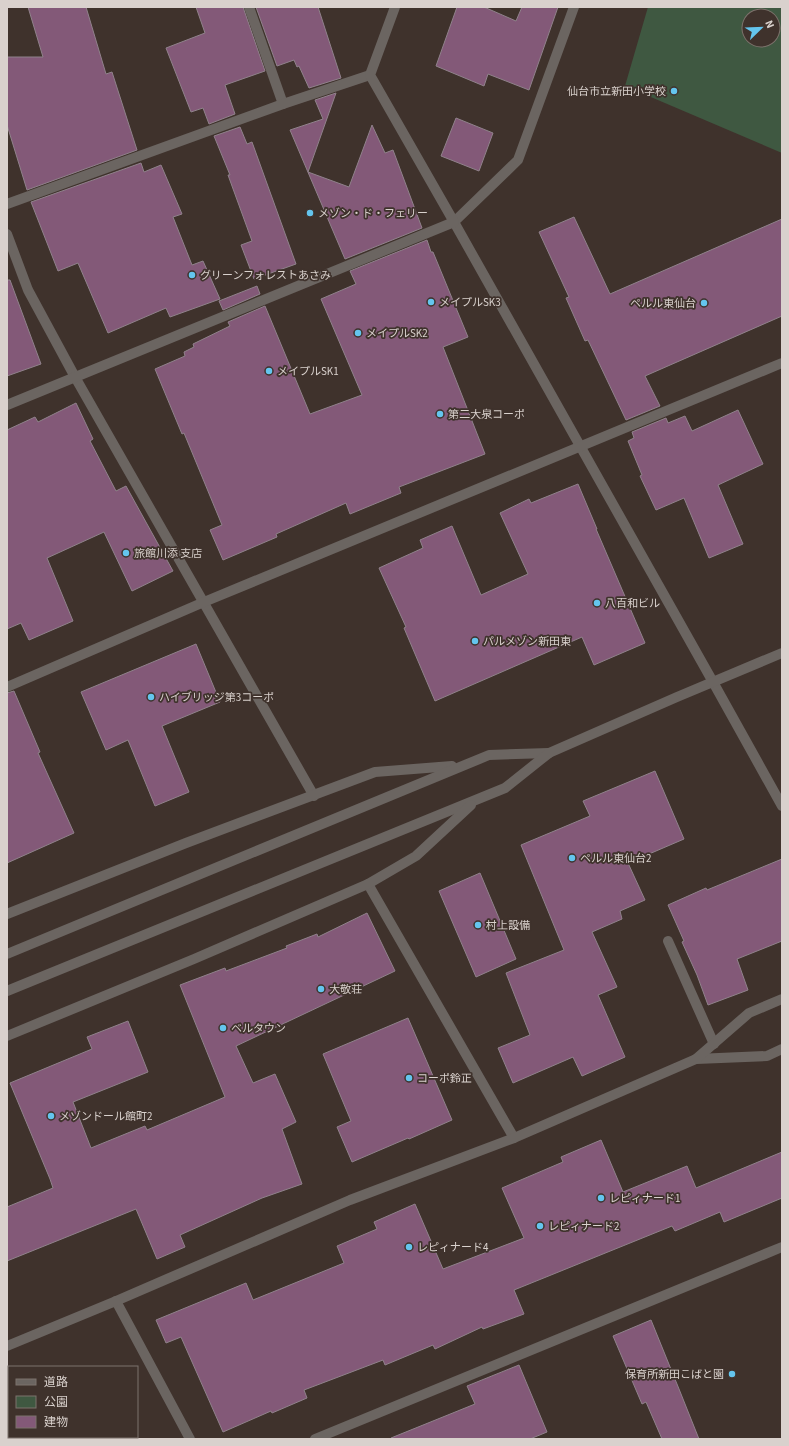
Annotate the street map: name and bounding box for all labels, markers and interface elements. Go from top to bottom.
north arrow [741,8,781,48]
text: N [761,18,778,31]
place label: 仙台市立新田小学校 [567,84,666,99]
marker: 仙台市立新田小学校 [669,86,679,96]
place label: メゾン・ド・フェリー [318,206,428,221]
marker: メゾン・ド・フェリー [305,208,315,218]
place label: グリーンフォレストあさみ [200,268,331,283]
marker: グリーンフォレストあさみ [187,270,197,280]
place label: メイプルSK3 [439,295,501,310]
place label: ペルル東仙台 [630,296,696,311]
marker: メイプルSK3 [426,297,436,307]
marker: ペルル東仙台 [699,298,709,308]
place label: メイプルSK2 [366,326,428,341]
marker: メイプルSK2 [353,328,363,338]
place label: メイプルSK1 [277,364,339,379]
marker: メイプルSK1 [264,366,274,376]
place label: 第二大泉コーポ [448,407,525,422]
marker: 第二大泉コーポ [435,409,445,419]
place label: 旅館川添 支店 [134,546,202,561]
marker: 旅館川添 支店 [121,548,131,558]
place label: 八百和ビル [605,596,660,611]
marker: 八百和ビル [592,598,602,608]
place label: パルメゾン新田東 [483,634,571,649]
marker: パルメゾン新田東 [470,636,480,646]
place label: ハイブリッジ第3コーポ [159,690,274,705]
marker: ハイブリッジ第3コーポ [146,692,156,702]
place label: ペルル東仙台2 [580,851,651,866]
marker: ペルル東仙台2 [567,853,577,863]
place label: 村上設備 [486,918,530,933]
marker: 村上設備 [473,920,483,930]
place label: 大敬荘 [329,982,362,997]
marker: 大敬荘 [316,984,326,994]
place label: ベルタウン [231,1021,286,1036]
marker: ベルタウン [218,1023,228,1033]
place label: コーポ鈴正 [417,1071,472,1086]
marker: コーポ鈴正 [404,1073,414,1083]
place label: メゾンドール館町2 [59,1109,152,1124]
marker: メゾンドール館町2 [46,1111,56,1121]
place label: レピィナード1 [609,1191,680,1206]
marker: レピィナード1 [596,1193,606,1203]
place label: レピィナード2 [548,1219,619,1234]
marker: レピィナード2 [535,1221,545,1231]
place label: レピィナード4 [417,1240,489,1255]
marker: レピィナード4 [404,1242,414,1252]
legend [8,1366,138,1438]
place label: 保育所新田こばと園 [625,1367,724,1382]
marker: 保育所新田こばと園 [727,1369,737,1379]
text: 道路 [44,1374,68,1391]
text: 公園 [44,1394,68,1411]
text: 建物 [44,1414,68,1431]

